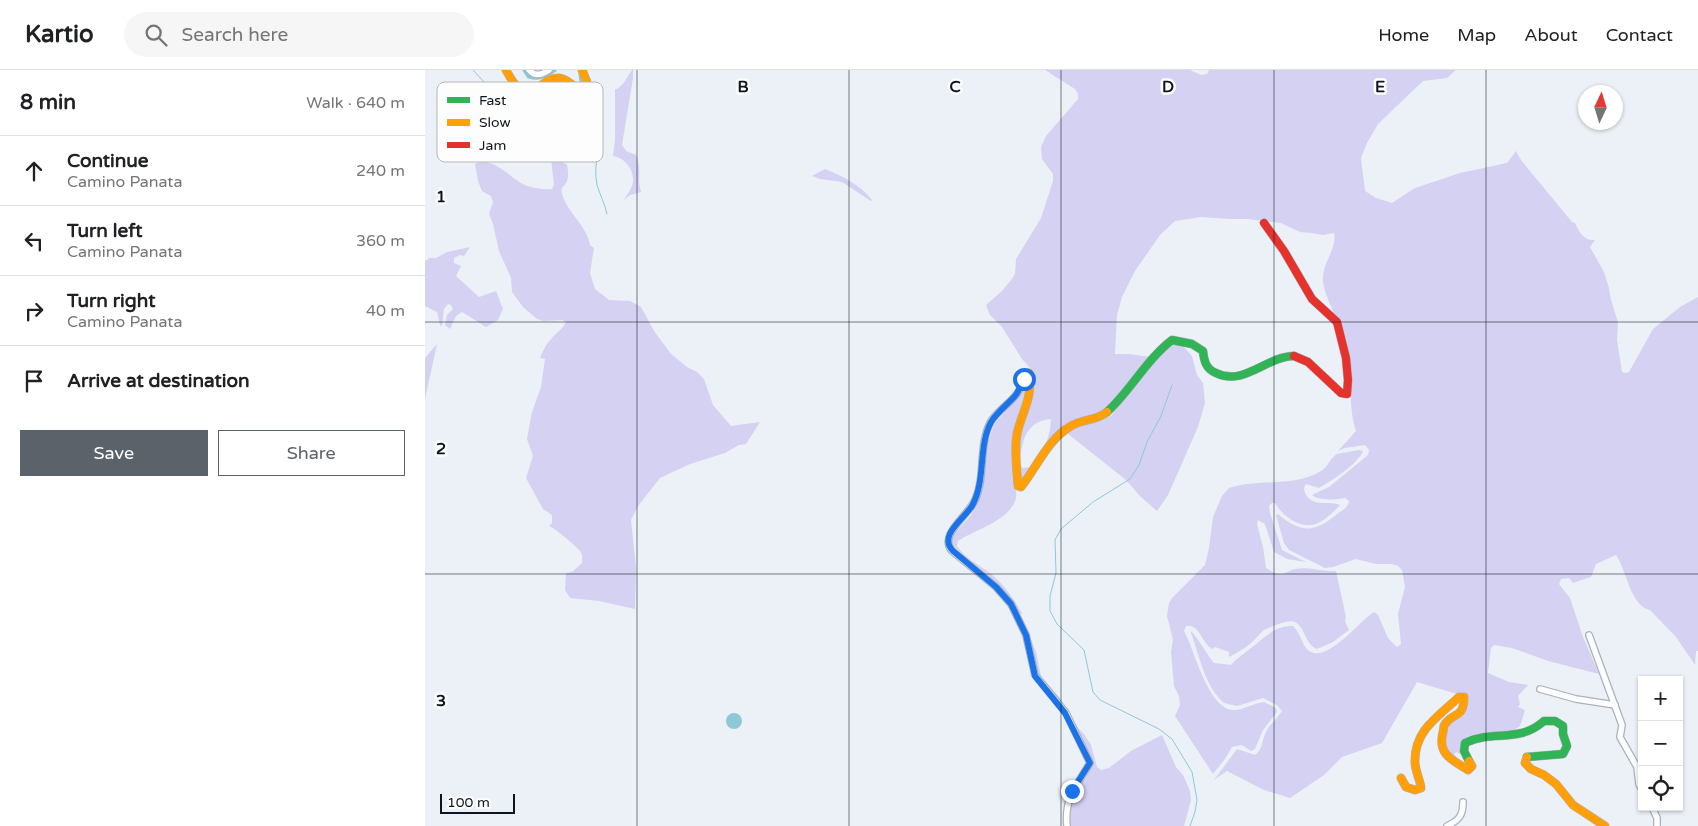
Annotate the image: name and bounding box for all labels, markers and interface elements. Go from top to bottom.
search box [124,12,474,57]
text: Kartio [25,20,94,49]
icon: search [142,21,170,49]
text: Search here [182,24,288,46]
text: Home [1378,24,1429,46]
text: Map [1457,24,1496,46]
text: About [1524,24,1578,46]
text: Contact [1606,24,1673,46]
text: B [737,77,749,97]
text: C [949,77,961,97]
text: D [1162,77,1174,97]
text: E [1375,77,1385,97]
legend [437,82,603,162]
north arrow [1578,85,1623,130]
text: 8 min [20,90,76,115]
text: Fast [479,92,507,109]
text: Walk · 640 m [306,93,405,113]
text: Slow [479,114,511,131]
text: Jam [479,137,506,154]
text: Continue [67,150,149,172]
icon: ahead [20,157,48,185]
text: 240 m [356,161,405,181]
text: Camino Panata [67,172,182,192]
text: 1 [436,187,446,207]
text: Turn left [67,220,143,242]
icon: left [20,227,48,255]
text: 360 m [356,231,405,251]
text: Camino Panata [67,242,182,262]
text: Turn right [67,290,155,312]
icon: right [20,297,48,325]
text: 40 m [366,301,405,321]
text: Camino Panata [67,312,182,332]
icon: arrive [20,367,48,395]
route start [1013,368,1036,391]
text: Arrive at destination [67,370,250,392]
button: Save [20,430,208,476]
button: Share [218,430,405,476]
text: 2 [436,439,446,459]
map controls [1638,676,1683,811]
button: + [1638,676,1683,721]
text: 3 [436,691,446,711]
button: − [1638,721,1683,766]
button: locate [1638,766,1683,811]
route end [1061,780,1084,803]
scale bar [440,791,515,814]
text: 100 m [447,794,490,811]

